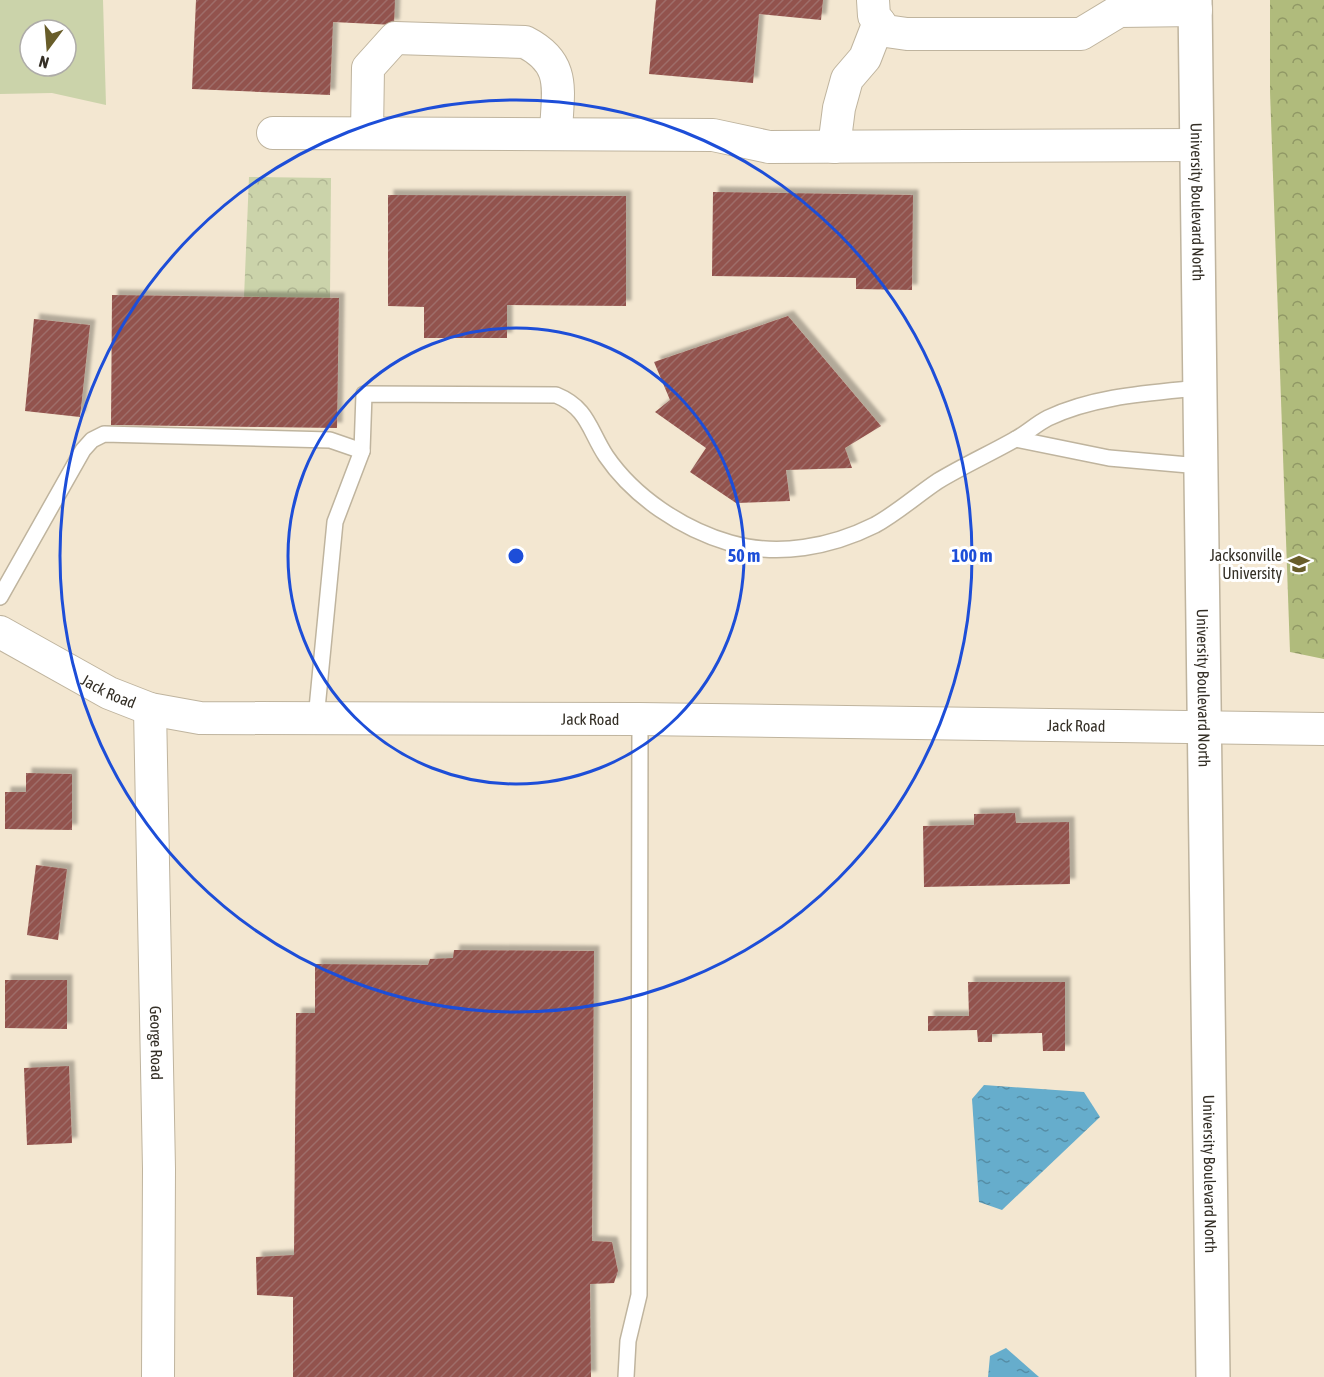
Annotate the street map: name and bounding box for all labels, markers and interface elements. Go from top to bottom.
north arrow [18,18,78,78]
text: N [37,52,51,72]
street label: University Boulevard North [1187,123,1208,281]
text: 50 m [728,545,760,566]
text: 100 m [952,545,992,566]
centre of rings [506,546,526,566]
place label: Jacksonville University [1210,546,1282,583]
school or university icon: Jacksonville University [1287,552,1311,576]
street label: University Boulevard North [1193,609,1214,767]
street label: Jack Road [78,670,139,712]
street label: Jack Road [561,710,619,728]
street label: Jack Road [1047,716,1106,735]
street label: George Road [146,1006,166,1080]
street label: University Boulevard North [1200,1095,1220,1253]

